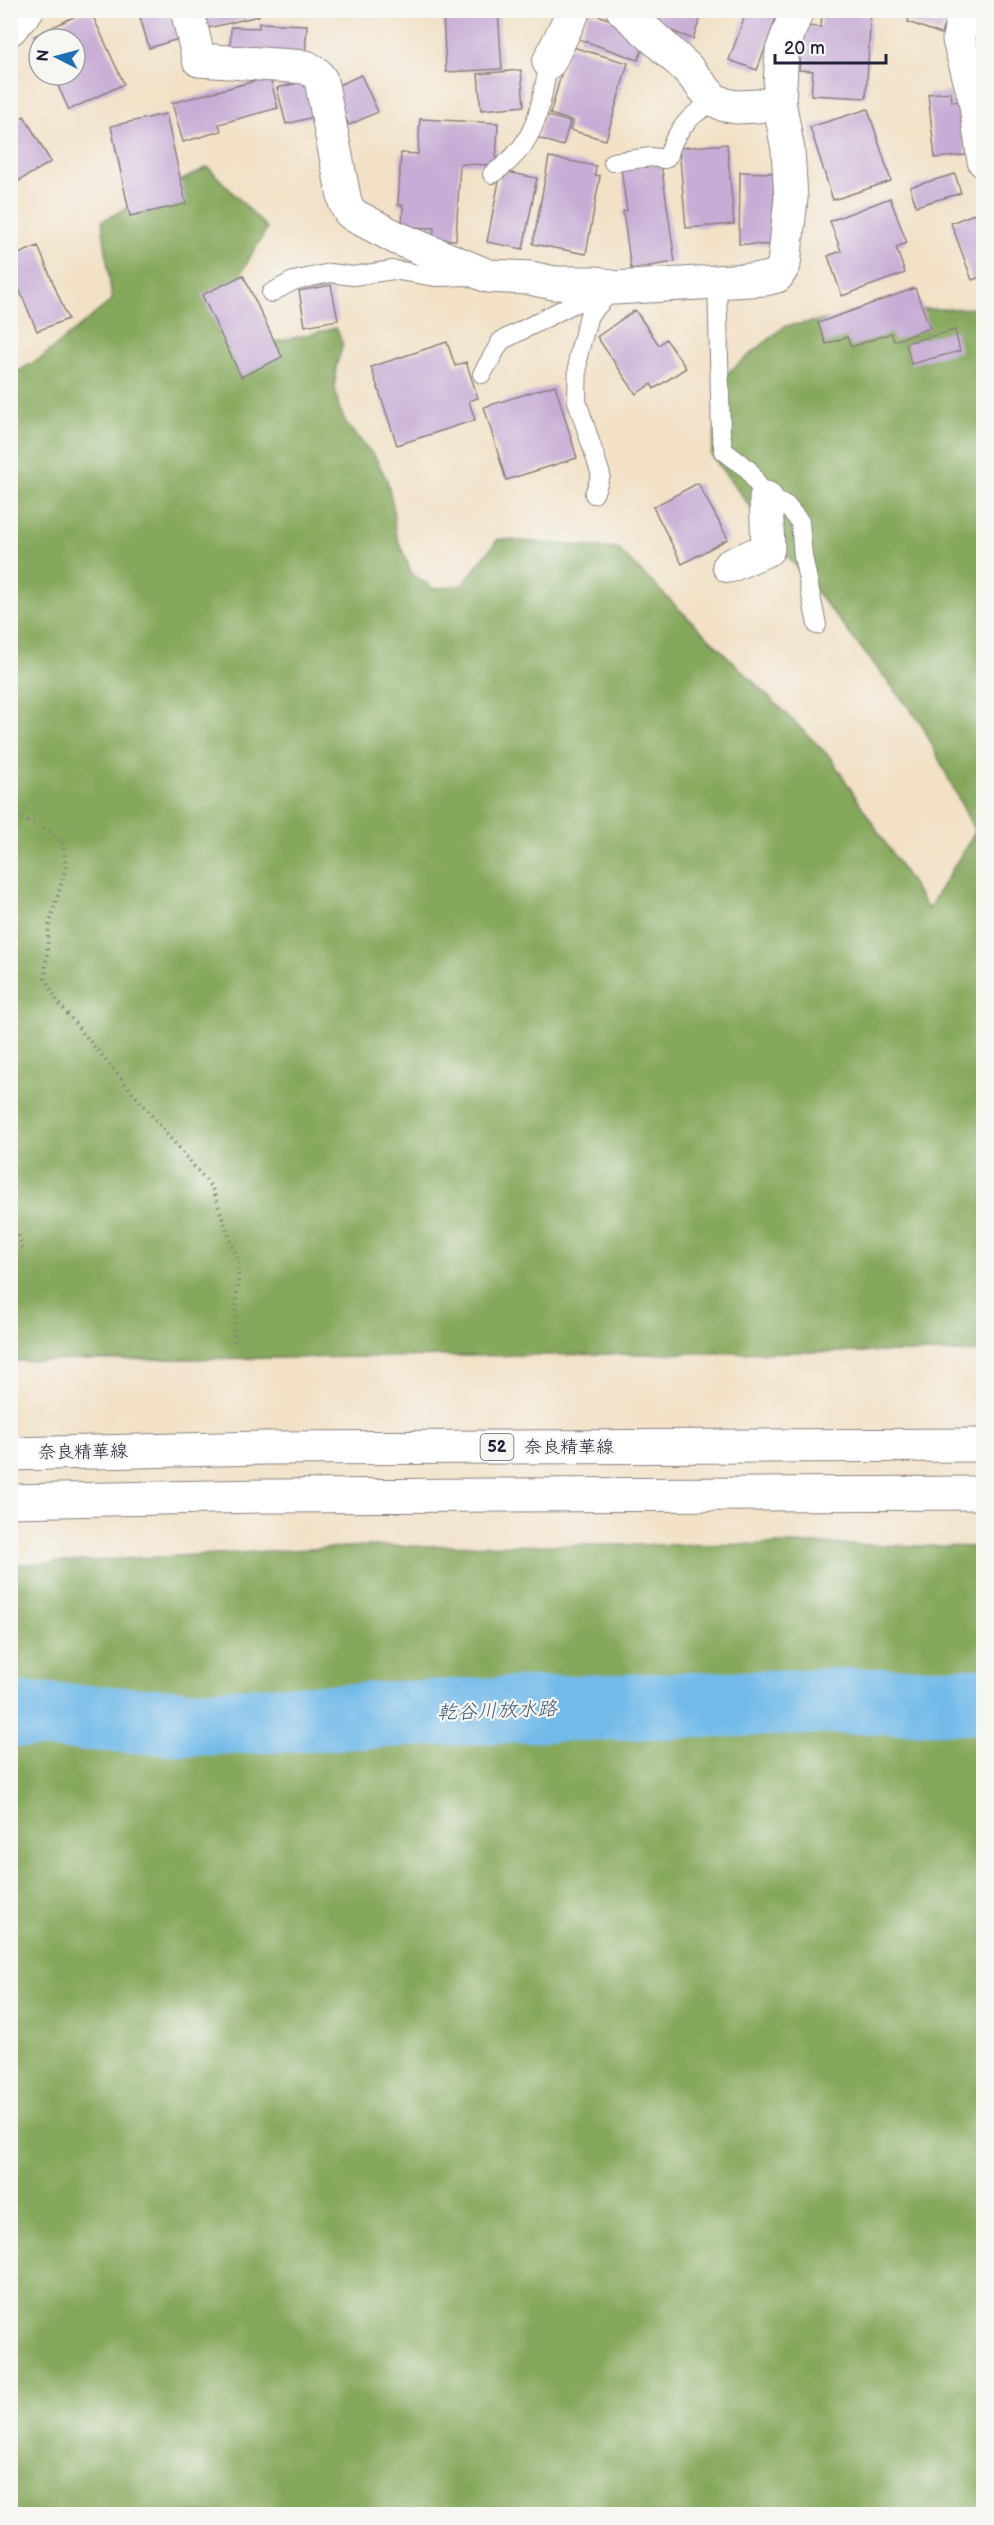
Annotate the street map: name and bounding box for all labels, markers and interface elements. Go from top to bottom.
north arrow [27,27,87,87]
scale bar [775,27,886,65]
text: 20 m [784,38,825,59]
text: N [33,49,54,63]
road number: 52 [480,1434,514,1460]
street label: 奈良精華線 [524,1437,614,1458]
street label: 奈良精華線 [38,1441,128,1463]
water label: 乾谷川放水路 [437,1697,558,1725]

